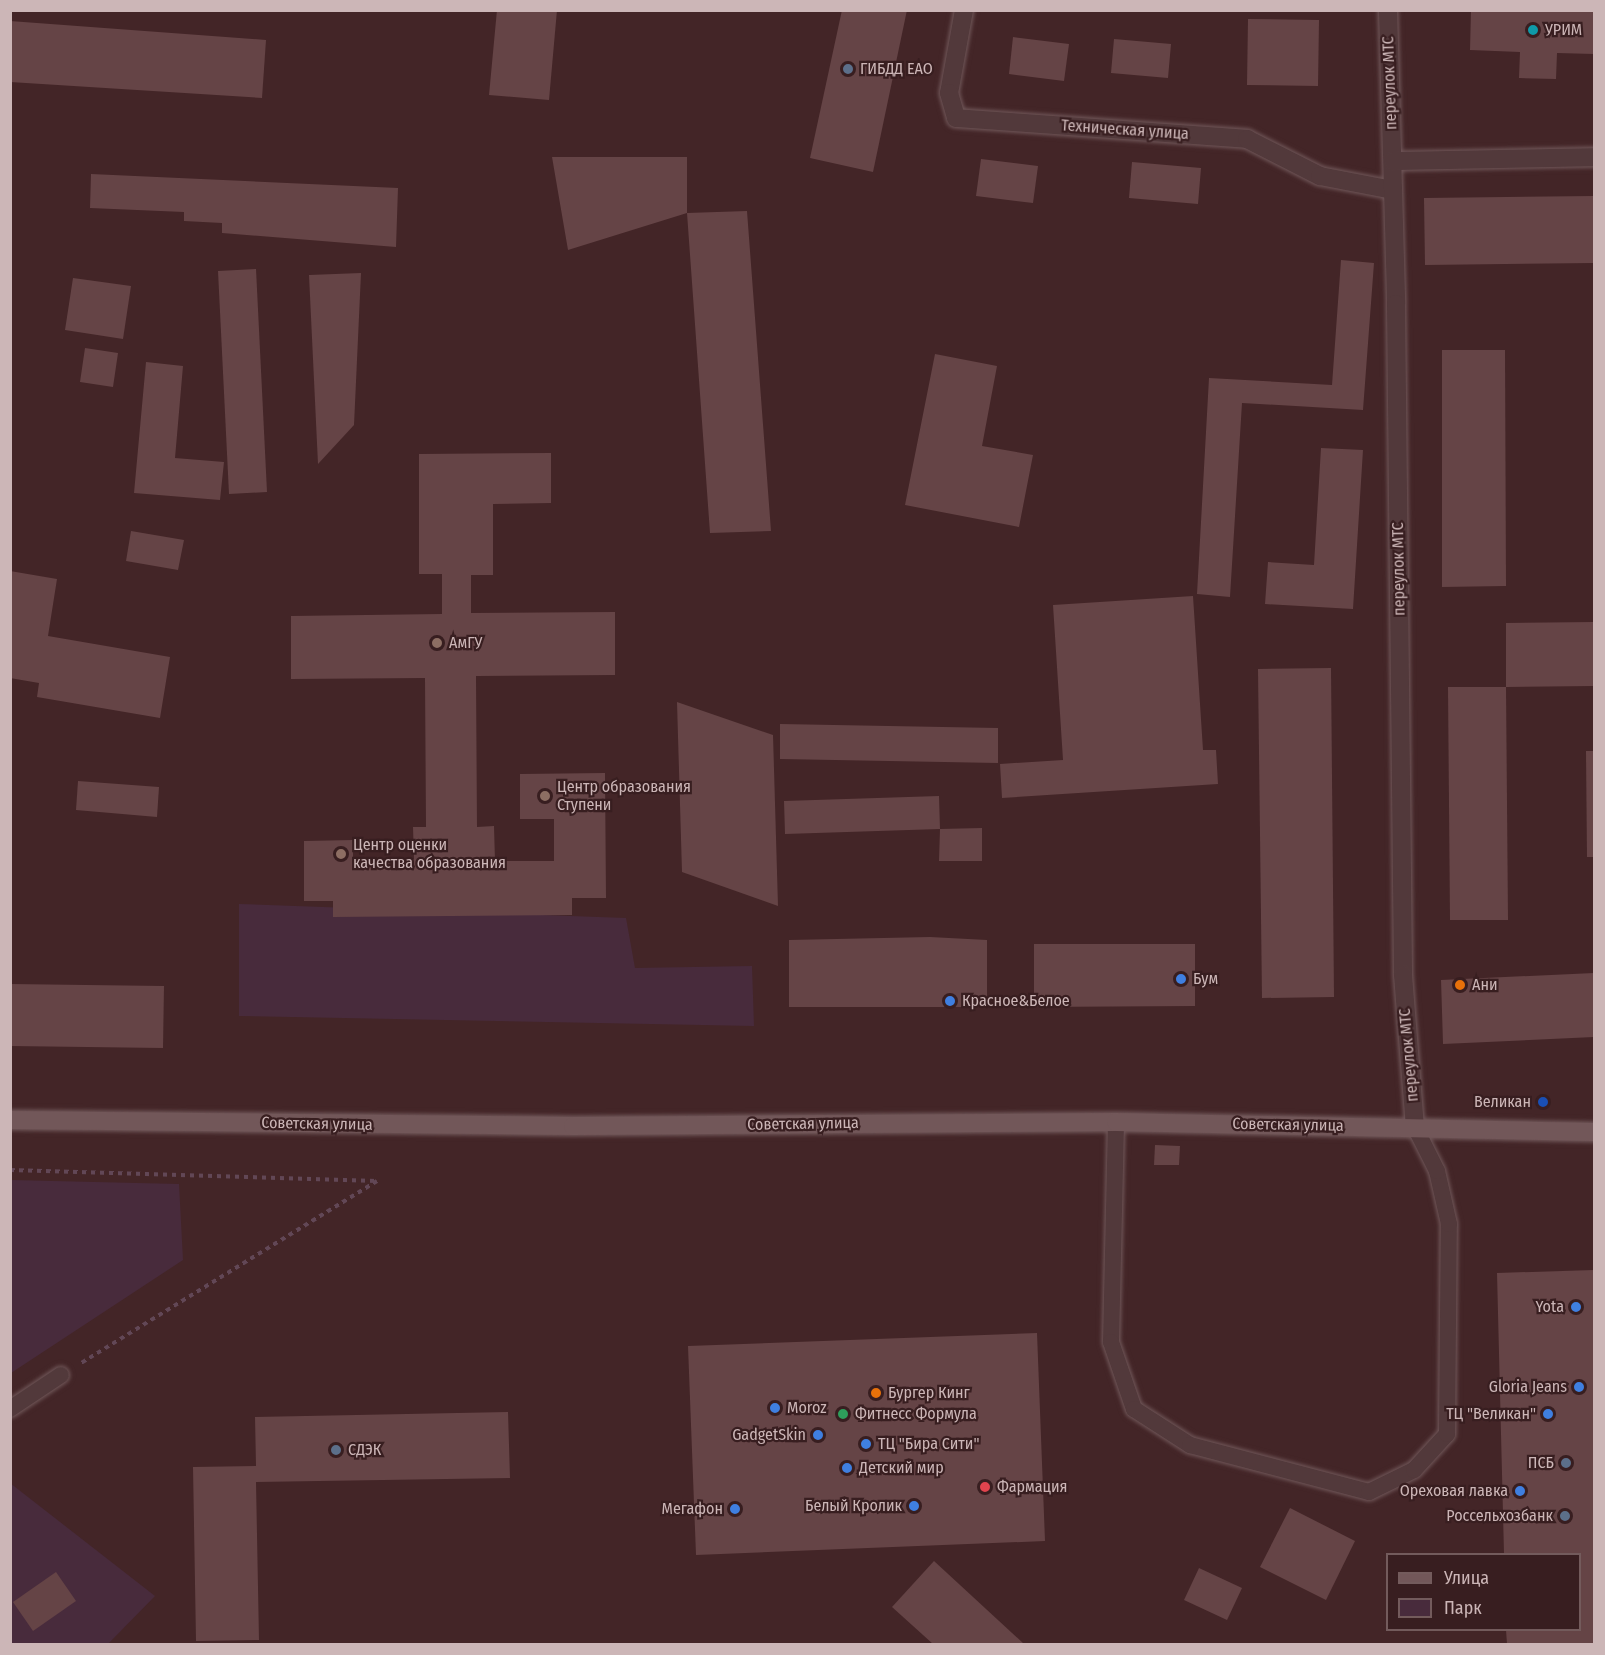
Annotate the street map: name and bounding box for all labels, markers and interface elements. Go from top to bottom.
place label: УРИМ [1545,20,1582,40]
marker: УРИМ [1526,23,1540,37]
street label: переулок МТС [1379,36,1401,130]
place label: ГИБДД ЕАО [860,59,933,79]
marker: ГИБДД ЕАО [841,62,855,76]
street label: Техническая улица [1061,116,1189,144]
street label: переулок МТС [1389,522,1409,616]
place label: АмГУ [449,633,482,653]
marker: АмГУ [430,636,444,650]
place label: Центр образования Ступени [557,777,691,815]
marker: Центр образования Ступени [538,789,552,803]
place label: Центр оценки качества образования [353,835,506,873]
marker: Центр оценки качества образования [334,847,348,861]
place label: Бум [1193,969,1218,989]
marker: Бум [1174,972,1188,986]
place label: Ани [1472,975,1498,995]
marker: Ани [1453,978,1467,992]
place label: Красное&Белое [962,991,1070,1011]
marker: Красное&Белое [943,994,957,1008]
street label: переулок МТС [1395,1007,1423,1103]
place label: Великан [1474,1092,1531,1112]
marker: Великан [1536,1095,1550,1109]
street label: Советская улица [261,1113,373,1135]
street label: Советская улица [747,1113,859,1135]
street label: Советская улица [1232,1114,1344,1136]
place label: Yota [1536,1297,1564,1317]
marker: Yota [1569,1300,1583,1314]
place label: Gloria Jeans [1489,1377,1567,1397]
marker: Gloria Jeans [1572,1380,1586,1394]
place label: Бургер Кинг [888,1383,970,1403]
marker: Бургер Кинг [869,1386,883,1400]
place label: Moroz [787,1398,827,1418]
marker: Moroz [768,1401,782,1415]
place label: Фитнесс Формула [855,1404,977,1424]
place label: ТЦ "Великан" [1446,1404,1536,1424]
marker: Фитнесс Формула [836,1407,850,1421]
marker: ТЦ "Великан" [1541,1407,1555,1421]
place label: GadgetSkin [732,1425,806,1445]
marker: GadgetSkin [811,1428,825,1442]
place label: ТЦ "Бира Сити" [878,1434,979,1454]
marker: ТЦ "Бира Сити" [859,1437,873,1451]
place label: СДЭК [348,1440,381,1460]
marker: СДЭК [329,1443,343,1457]
place label: ПСБ [1528,1453,1554,1473]
marker: ПСБ [1559,1456,1573,1470]
place label: Детский мир [859,1458,944,1478]
marker: Детский мир [840,1461,854,1475]
place label: Фармация [997,1477,1068,1497]
marker: Фармация [978,1480,992,1494]
place label: Ореховая лавка [1400,1481,1508,1501]
marker: Ореховая лавка [1513,1484,1527,1498]
place label: Белый Кролик [805,1496,902,1516]
place label: Мегафон [662,1499,723,1519]
marker: Белый Кролик [907,1499,921,1513]
marker: Мегафон [728,1502,742,1516]
place label: Россельхозбанк [1446,1506,1553,1526]
marker: Россельхозбанк [1558,1509,1572,1523]
legend [1386,1553,1581,1631]
text: Улица [1444,1567,1489,1589]
text: Парк [1444,1597,1482,1619]

